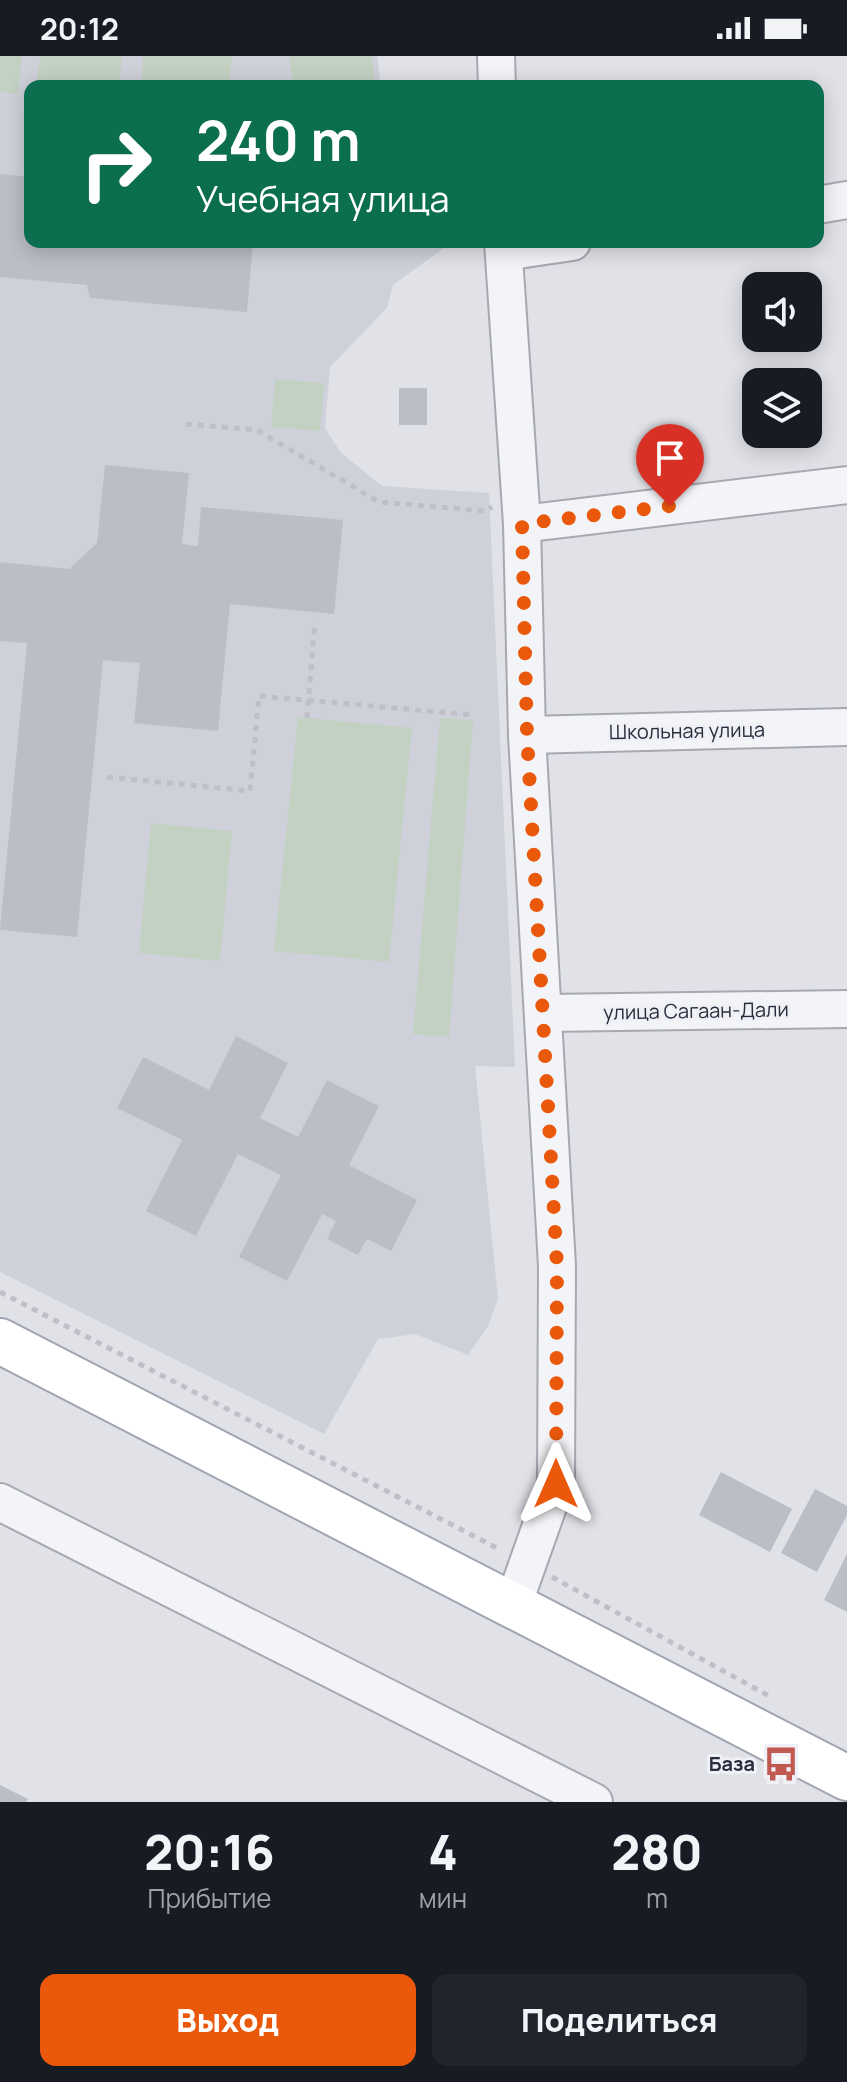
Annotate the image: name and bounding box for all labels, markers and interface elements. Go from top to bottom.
text: 20:12 [40,8,119,49]
text: 240 m [196,101,361,178]
icon: right [64,112,168,216]
text: Учебная улица [196,174,450,223]
map controls [742,272,822,448]
button: sound [742,272,822,352]
button: layers [742,368,822,448]
pin [636,424,704,506]
icon: arrive [648,436,692,480]
street label: Школьная улица [609,716,765,745]
street label: улица Сагаан-Дали [603,995,789,1026]
position arrow [514,1442,598,1526]
bus stop icon: База [762,1745,800,1783]
place label: База [709,1750,755,1777]
text: 20:16 [144,1819,275,1884]
text: 4 [428,1819,458,1884]
text: 280 [611,1819,703,1884]
text: Прибытие [147,1880,271,1916]
text: мин [419,1880,467,1916]
text: m [646,1880,668,1916]
button: Выход [40,1974,416,2066]
button: Поделиться [432,1974,807,2066]

